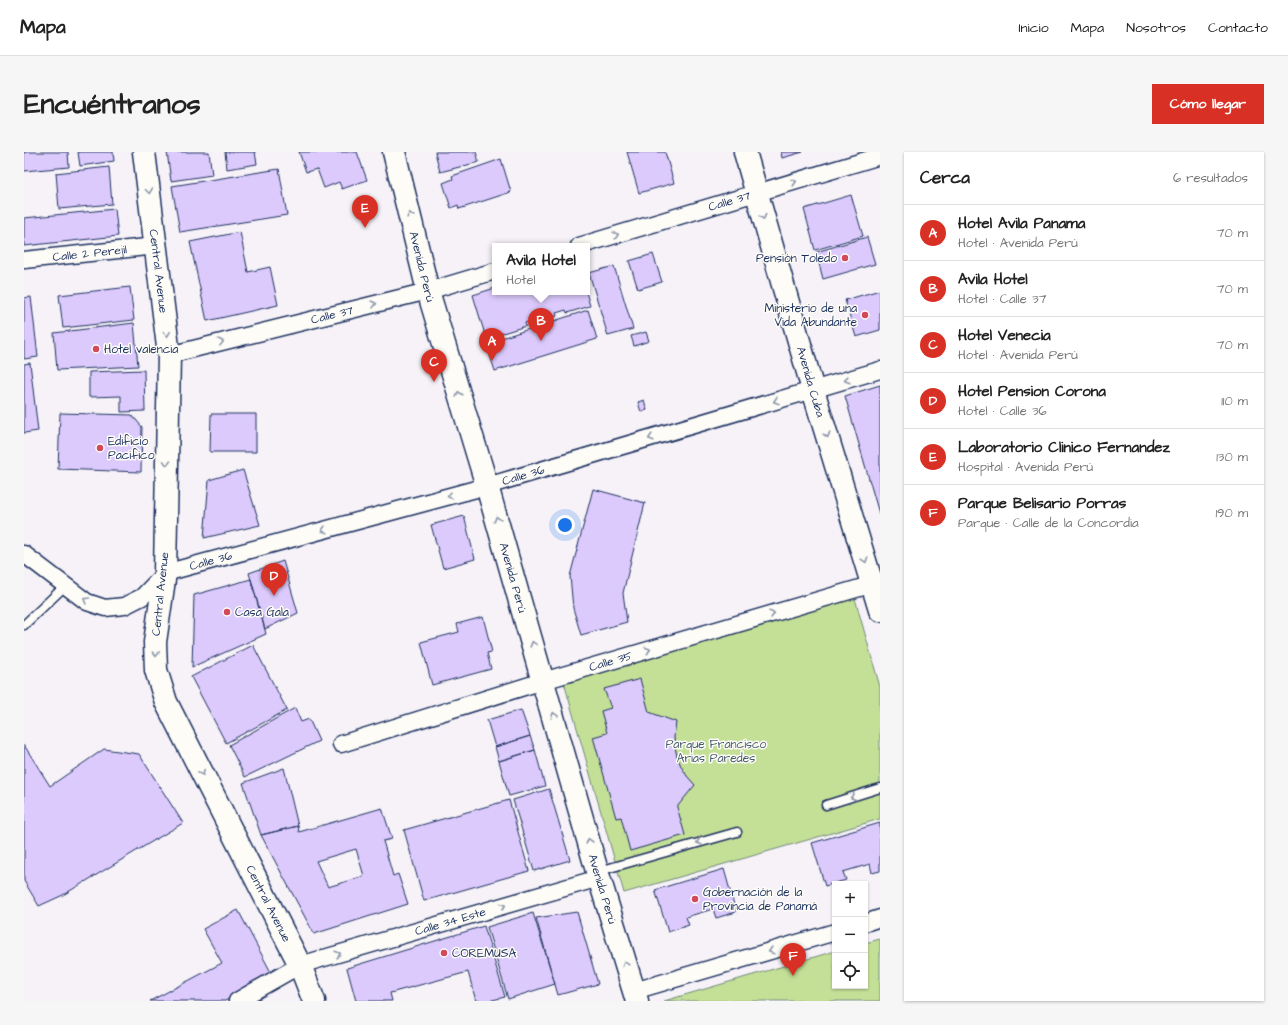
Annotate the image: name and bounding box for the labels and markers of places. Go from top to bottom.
pin: E [352,195,378,228]
place label: Pensión Toledo [756,250,837,267]
marker: Pensión Toledo [840,253,850,263]
place label: Ministerio de una Vida Abundante [764,300,858,331]
pin: B [528,308,554,341]
marker: Ministerio de una Vida Abundante [860,310,870,320]
pin: A [479,328,505,361]
place label: Hotel valencia [104,341,178,358]
marker: Hotel valencia [91,344,101,354]
pin: C [421,349,447,382]
place label: Edificio Pacifico [108,433,155,464]
marker: Edificio Pacifico [95,443,105,453]
pin: D [261,563,287,596]
place label: Casa Gala [235,604,289,621]
marker: Casa Gala [222,607,232,617]
place label: Gobernación de la Provincia de Panamá [703,884,817,915]
marker: Gobernación de la Provincia de Panamá [690,894,700,904]
pin: F [780,943,806,976]
place label: COREMUSA [452,945,517,962]
marker: COREMUSA [439,948,449,958]

